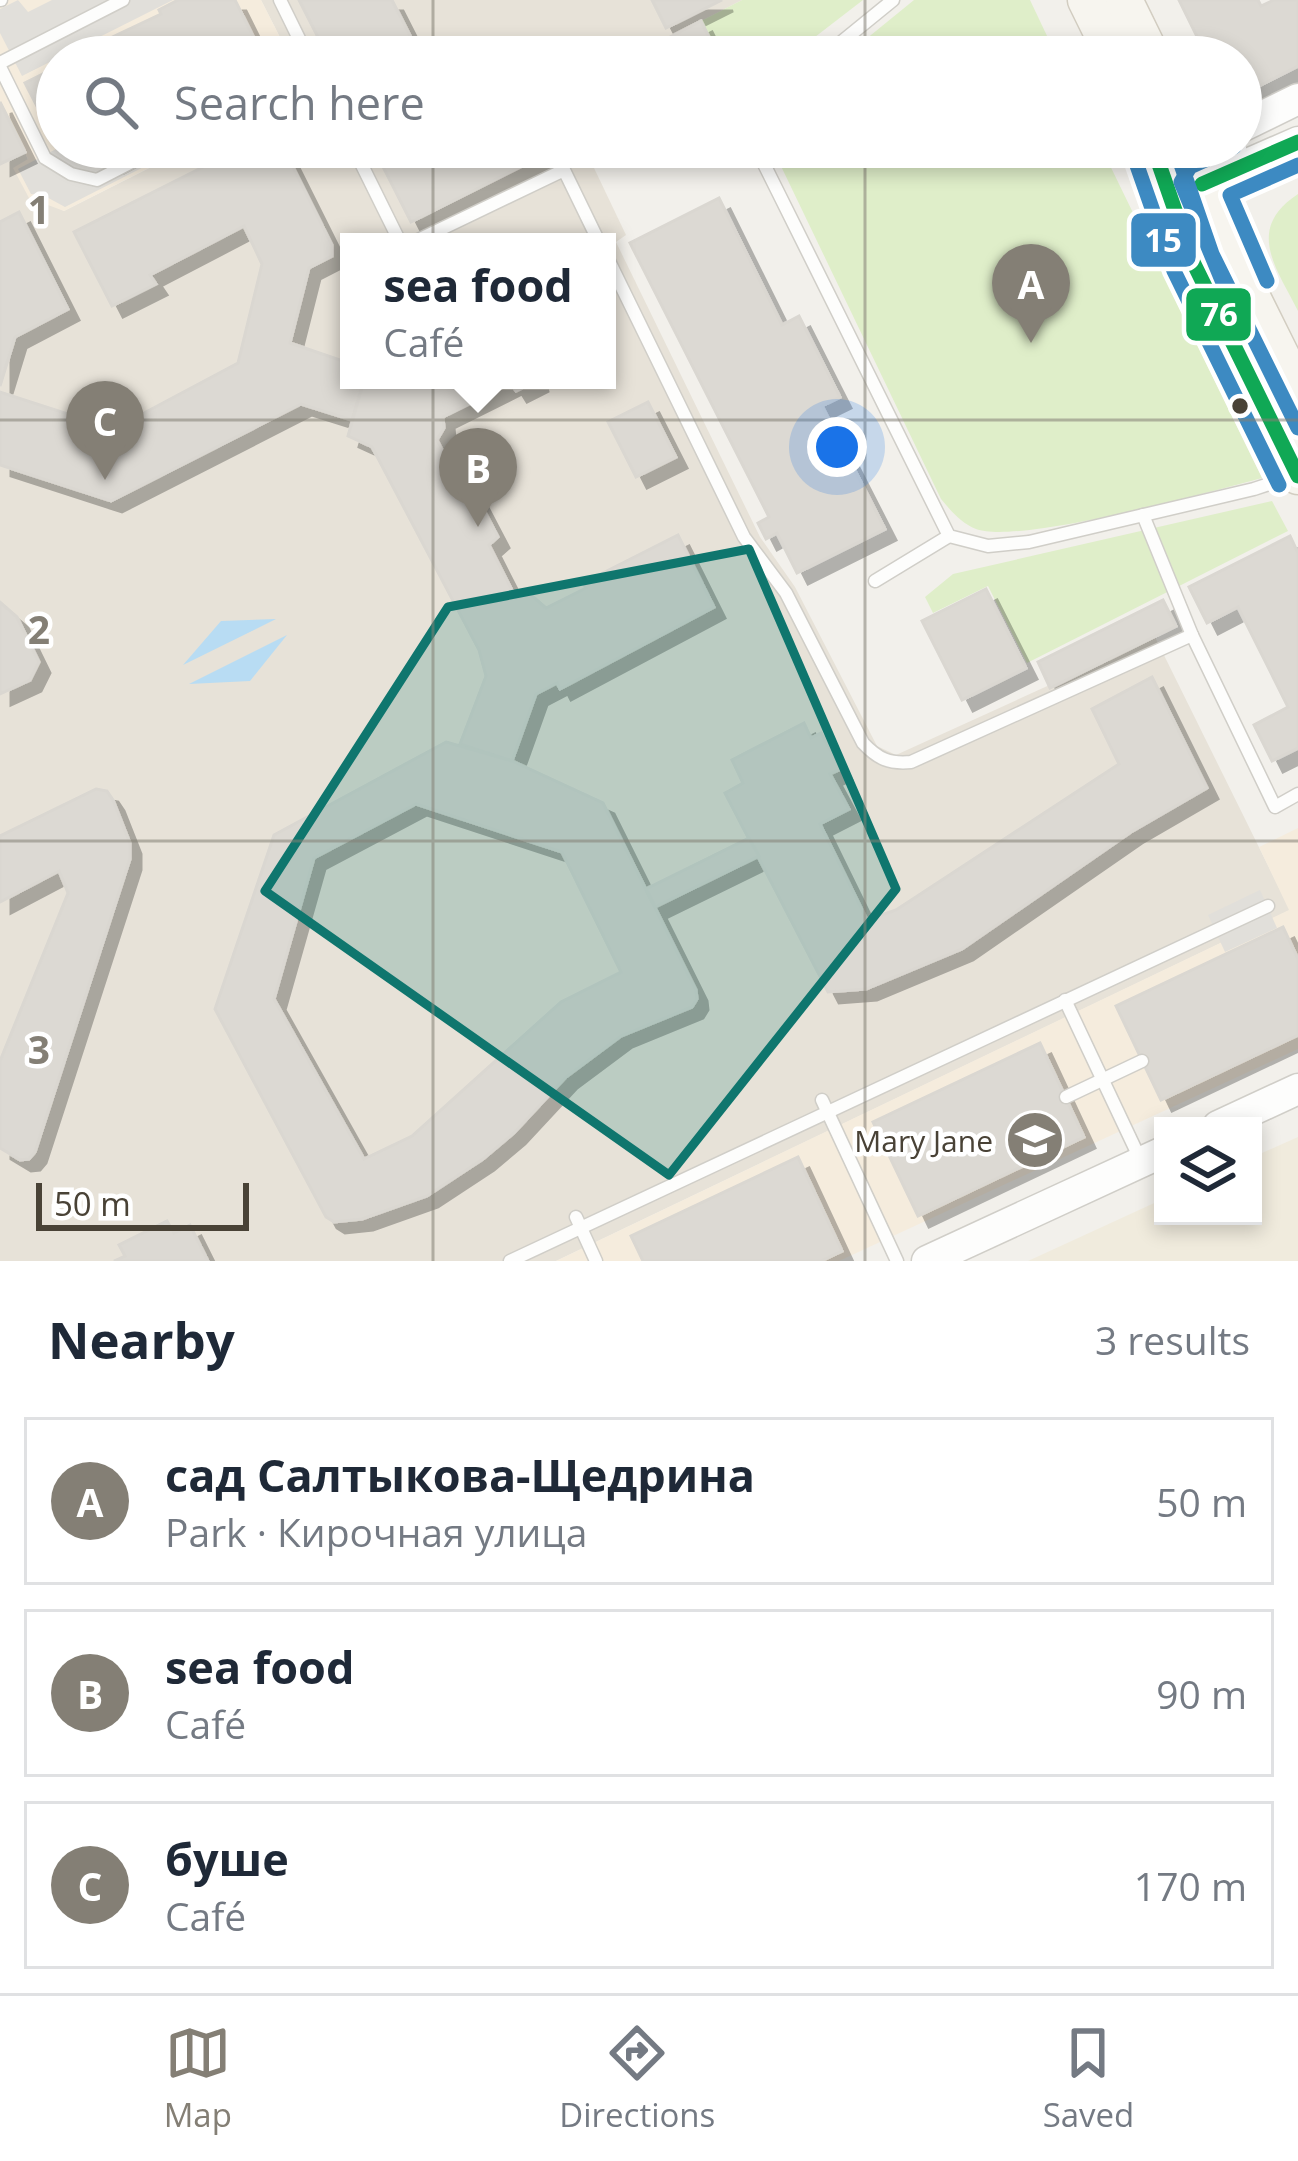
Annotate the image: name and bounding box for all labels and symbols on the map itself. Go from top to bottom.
text: 1 [28,182,50,235]
line badge: 15 [1129,211,1198,269]
text: 15 [1144,217,1182,262]
pin: A [992,244,1070,343]
line badge: 76 [1184,286,1253,343]
text: 76 [1200,291,1238,336]
pin: C [66,381,144,480]
unlabelled marker [1229,395,1251,417]
your location [807,417,867,477]
pin: B [439,428,517,527]
text: 2 [28,602,50,655]
text: 3 [28,1022,50,1075]
school or university icon: Mary Jane [1004,1109,1066,1171]
place label: Mary Jane [854,1120,993,1161]
scale bar [36,1177,249,1230]

